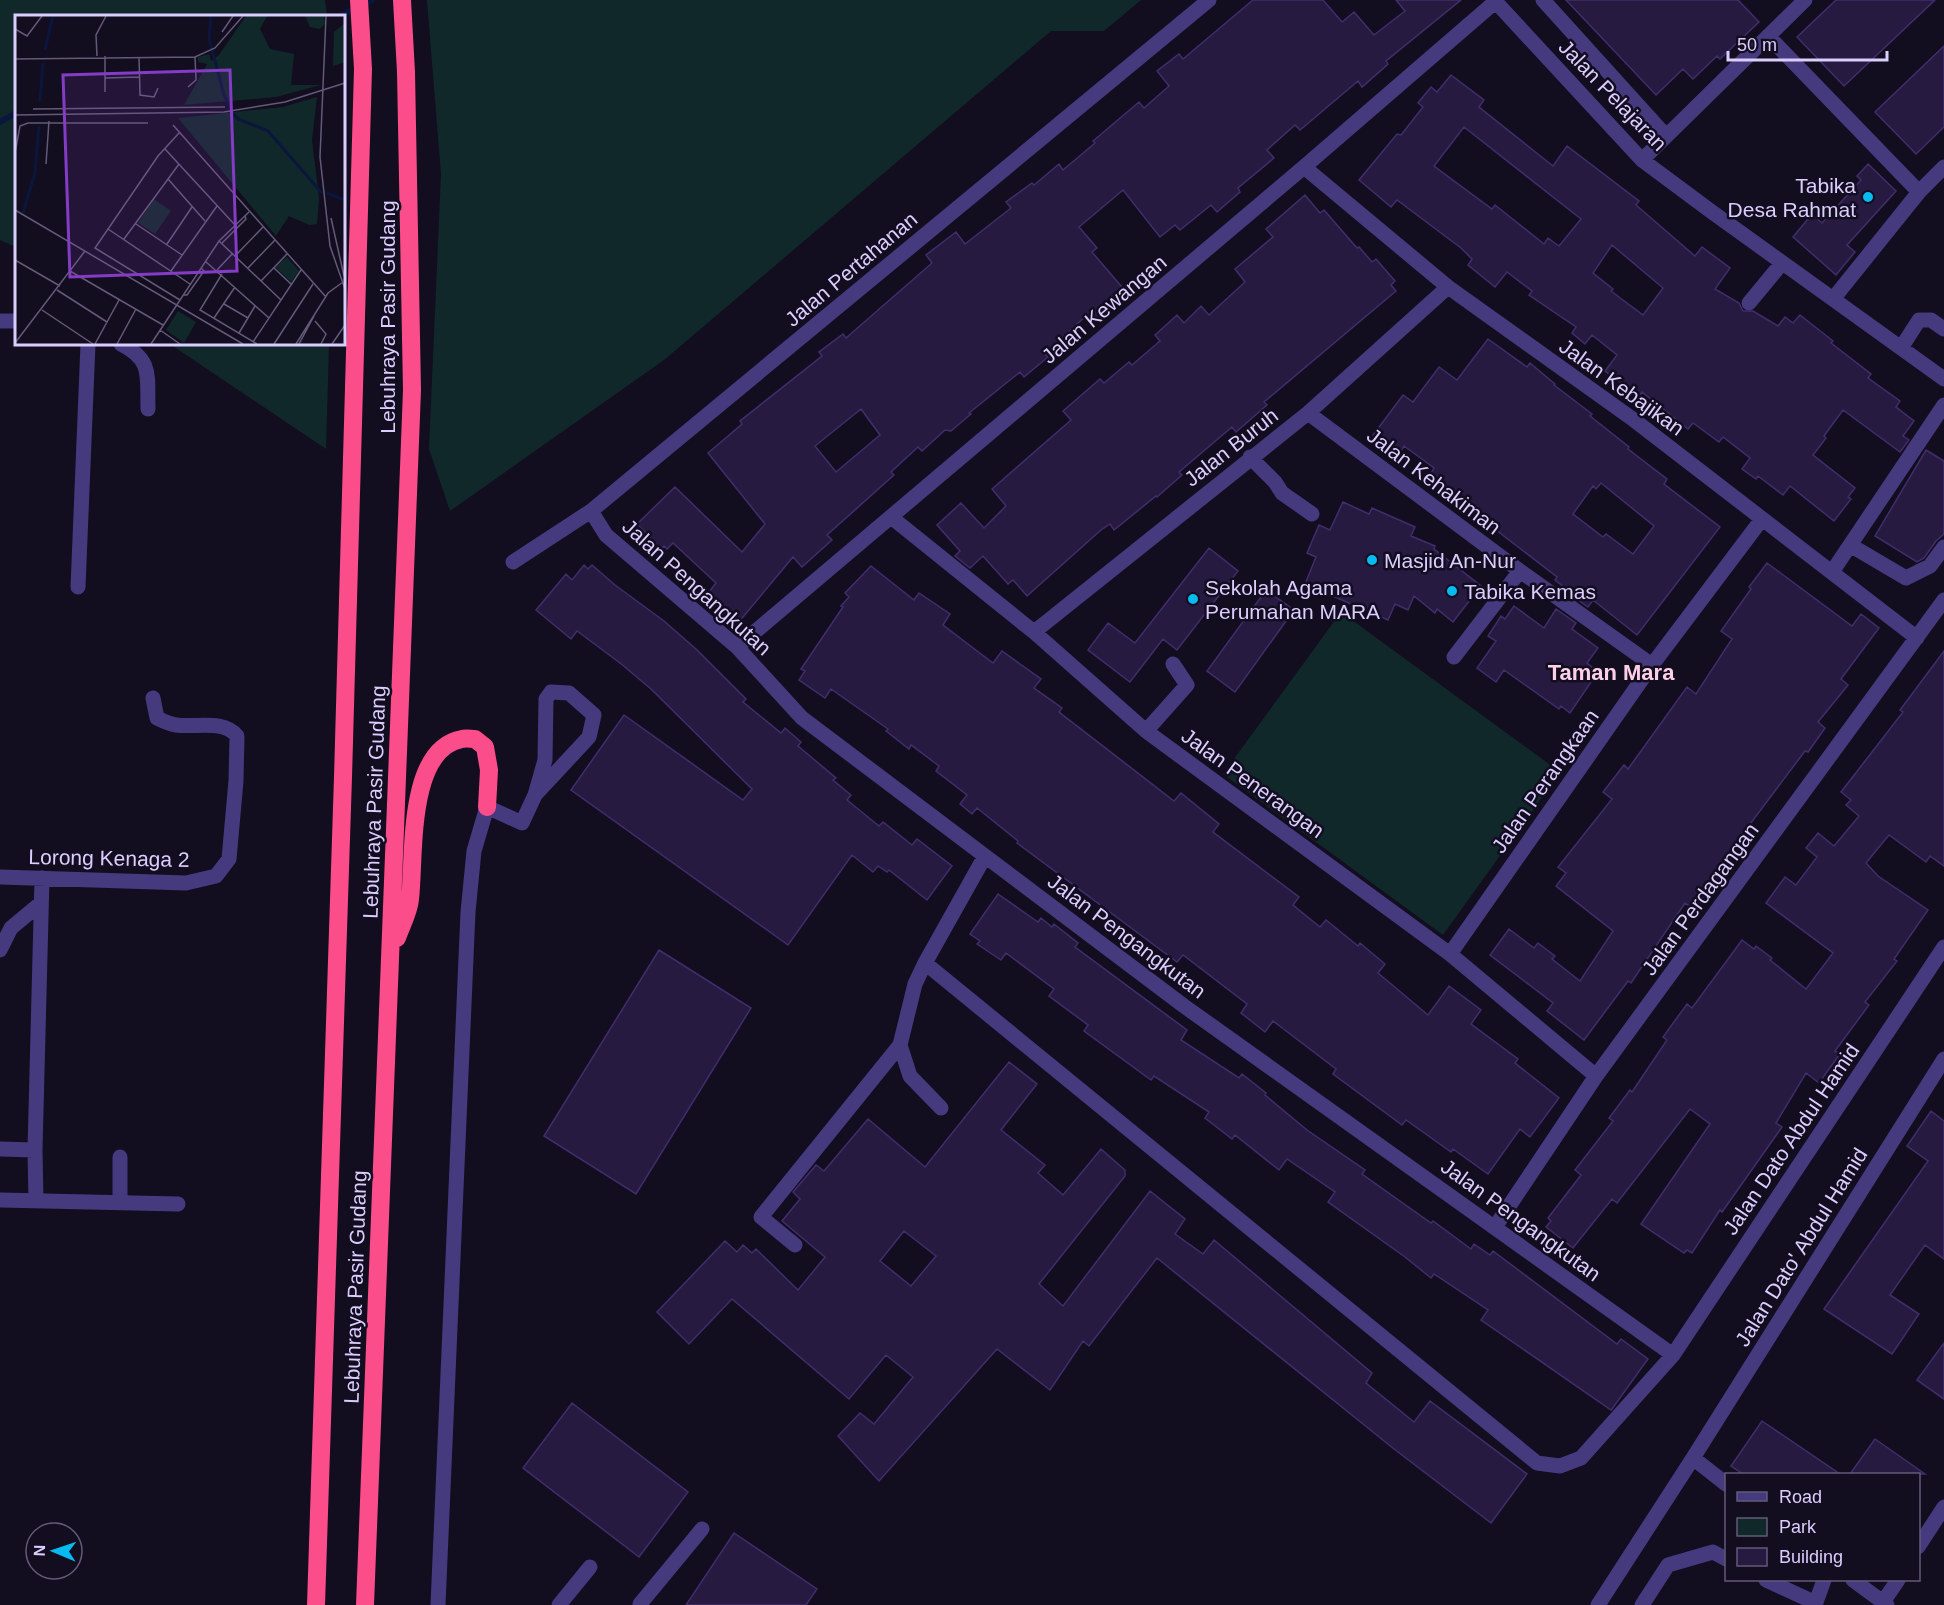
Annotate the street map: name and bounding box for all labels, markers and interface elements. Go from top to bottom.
inset map [15,15,345,345]
scale bar [1728,24,1887,62]
street label: Jalan Pelajaran [1554,35,1672,155]
text: 50 m [1737,35,1777,55]
place label: Tabika Desa Rahmat [1728,174,1856,221]
marker: Tabika Desa Rahmat [1861,190,1875,204]
street label: Lebuhraya Pasir Gudang [376,200,399,434]
street label: Jalan Pertahanan [781,207,921,331]
street label: Jalan Kewangan [1037,250,1171,368]
street label: Jalan Kebajikan [1555,334,1689,440]
street label: Jalan Buruh [1180,403,1282,491]
street label: Jalan Kehakiman [1363,423,1505,539]
street label: Jalan Pengangkutan [618,514,776,660]
place label: Masjid An-Nur [1384,549,1516,572]
marker: Masjid An-Nur [1365,553,1379,567]
place label: Sekolah Agama Perumahan MARA [1205,576,1380,623]
place label: Tabika Kemas [1464,580,1596,603]
marker: Tabika Kemas [1445,584,1459,598]
marker: Sekolah Agama Perumahan MARA [1186,592,1200,606]
district label: Taman Mara [1548,660,1675,685]
street label: Lebuhraya Pasir Gudang [358,685,390,919]
street label: Jalan Perangkaan [1487,705,1603,857]
street label: Jalan Penerangan [1177,724,1329,842]
street label: Jalan Perdagangan [1637,819,1763,979]
street label: Lorong Kenaga 2 [28,845,190,871]
street label: Jalan Pengangkutan [1044,869,1210,1003]
street label: Jalan Dato Abdul Hamid [1718,1039,1864,1239]
street label: Jalan Dato' Abdul Hamid [1730,1144,1872,1350]
street label: Jalan Pengangkutan [1437,1154,1605,1286]
street label: Lebuhraya Pasir Gudang [339,1170,371,1404]
legend [1725,1473,1920,1581]
text: Road [1779,1487,1822,1507]
text: Park [1779,1517,1817,1537]
north arrow [24,1521,84,1581]
text: N [31,1544,48,1557]
text: Building [1779,1547,1843,1567]

